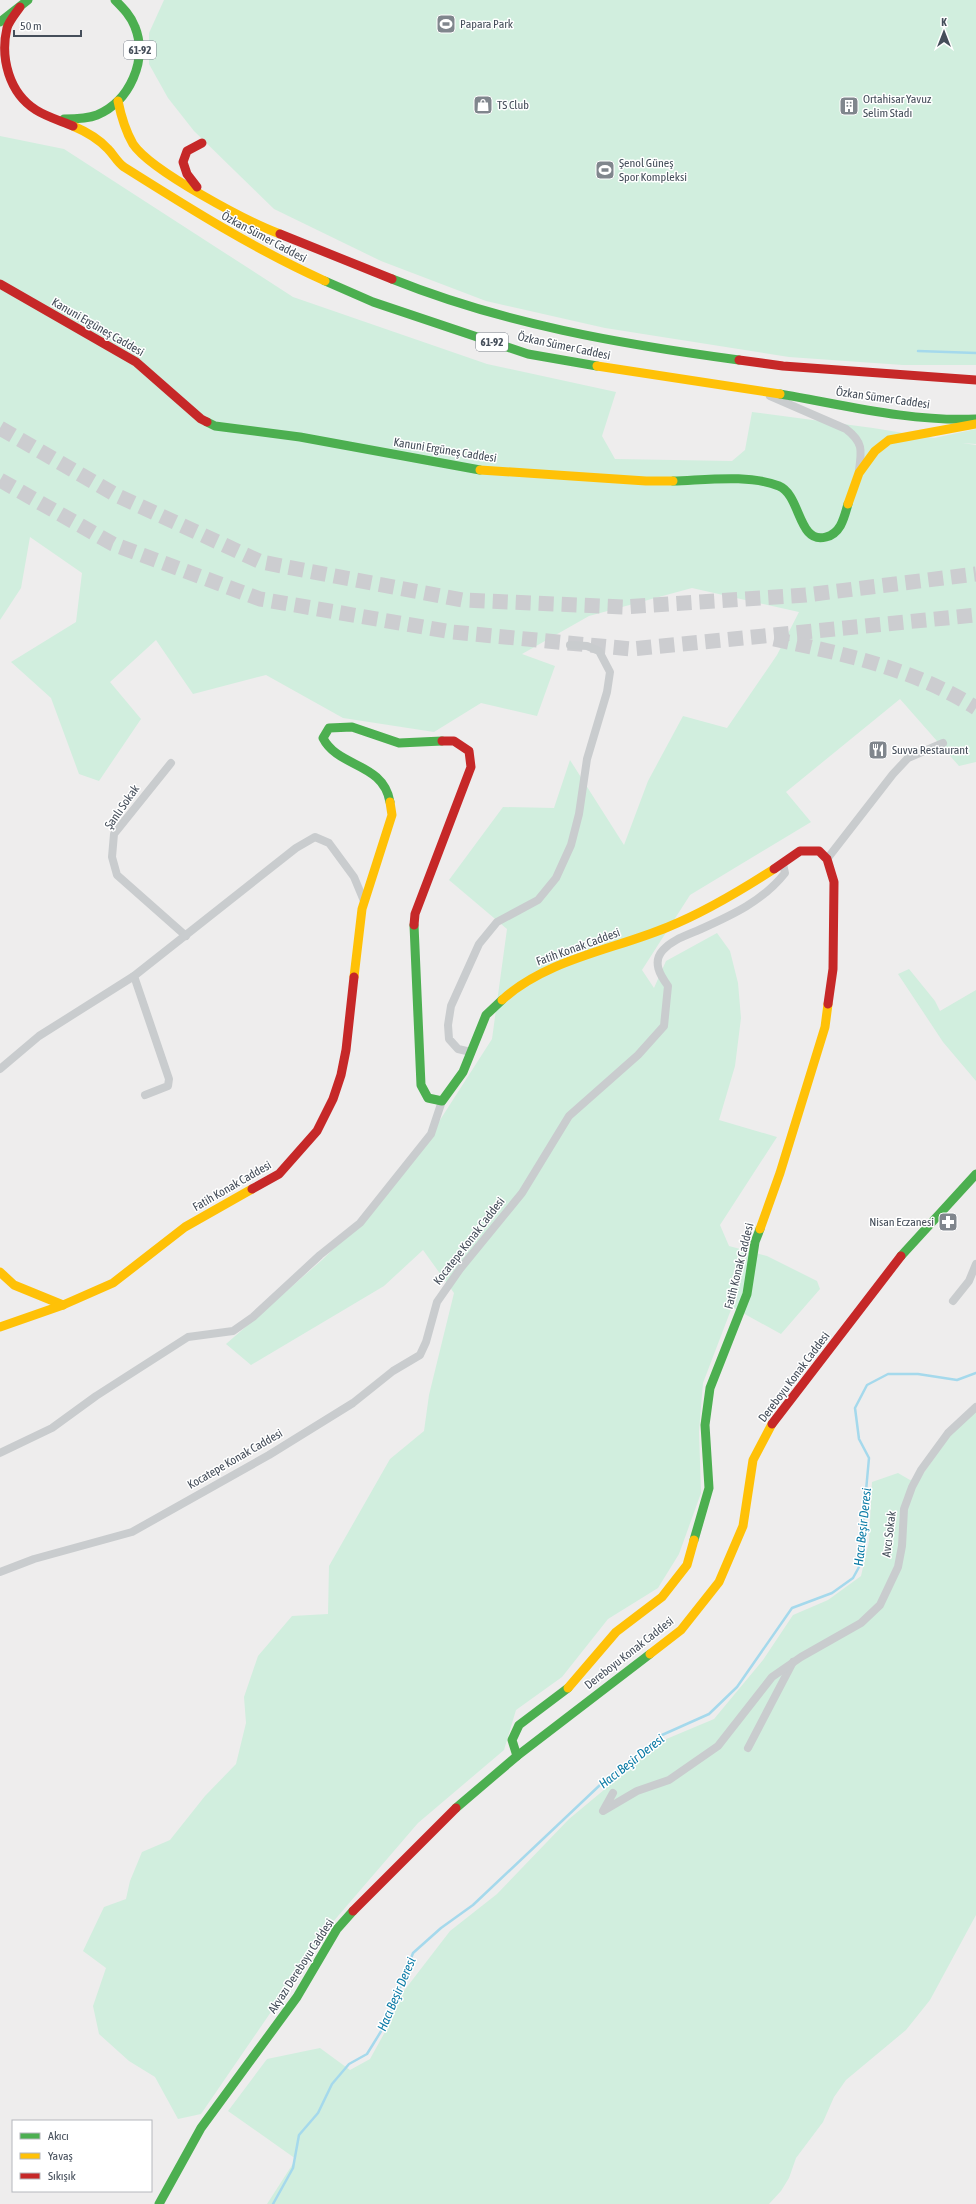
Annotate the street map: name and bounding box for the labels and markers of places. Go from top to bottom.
sports icon: Papara Park [435,13,457,35]
place label: Papara Park [460,17,514,31]
place label: Ortahisar Yavuz Selim Stadı [863,92,932,120]
shop icon: TS Club [472,94,494,116]
building icon: Ortahisar Yavuz Selim Stadı [838,95,860,117]
place label: TS Club [497,98,529,112]
place label: Şenol Güneş Spor Kompleksi [619,156,687,184]
sports icon: Şenol Güneş Spor Kompleksi [594,159,616,181]
restaurant icon: Suvva Restaurant [867,739,889,761]
place label: Suvva Restaurant [892,743,969,757]
pharmacy icon: Nisan Eczanesi [937,1211,959,1233]
place label: Nisan Eczanesi [869,1215,934,1229]

